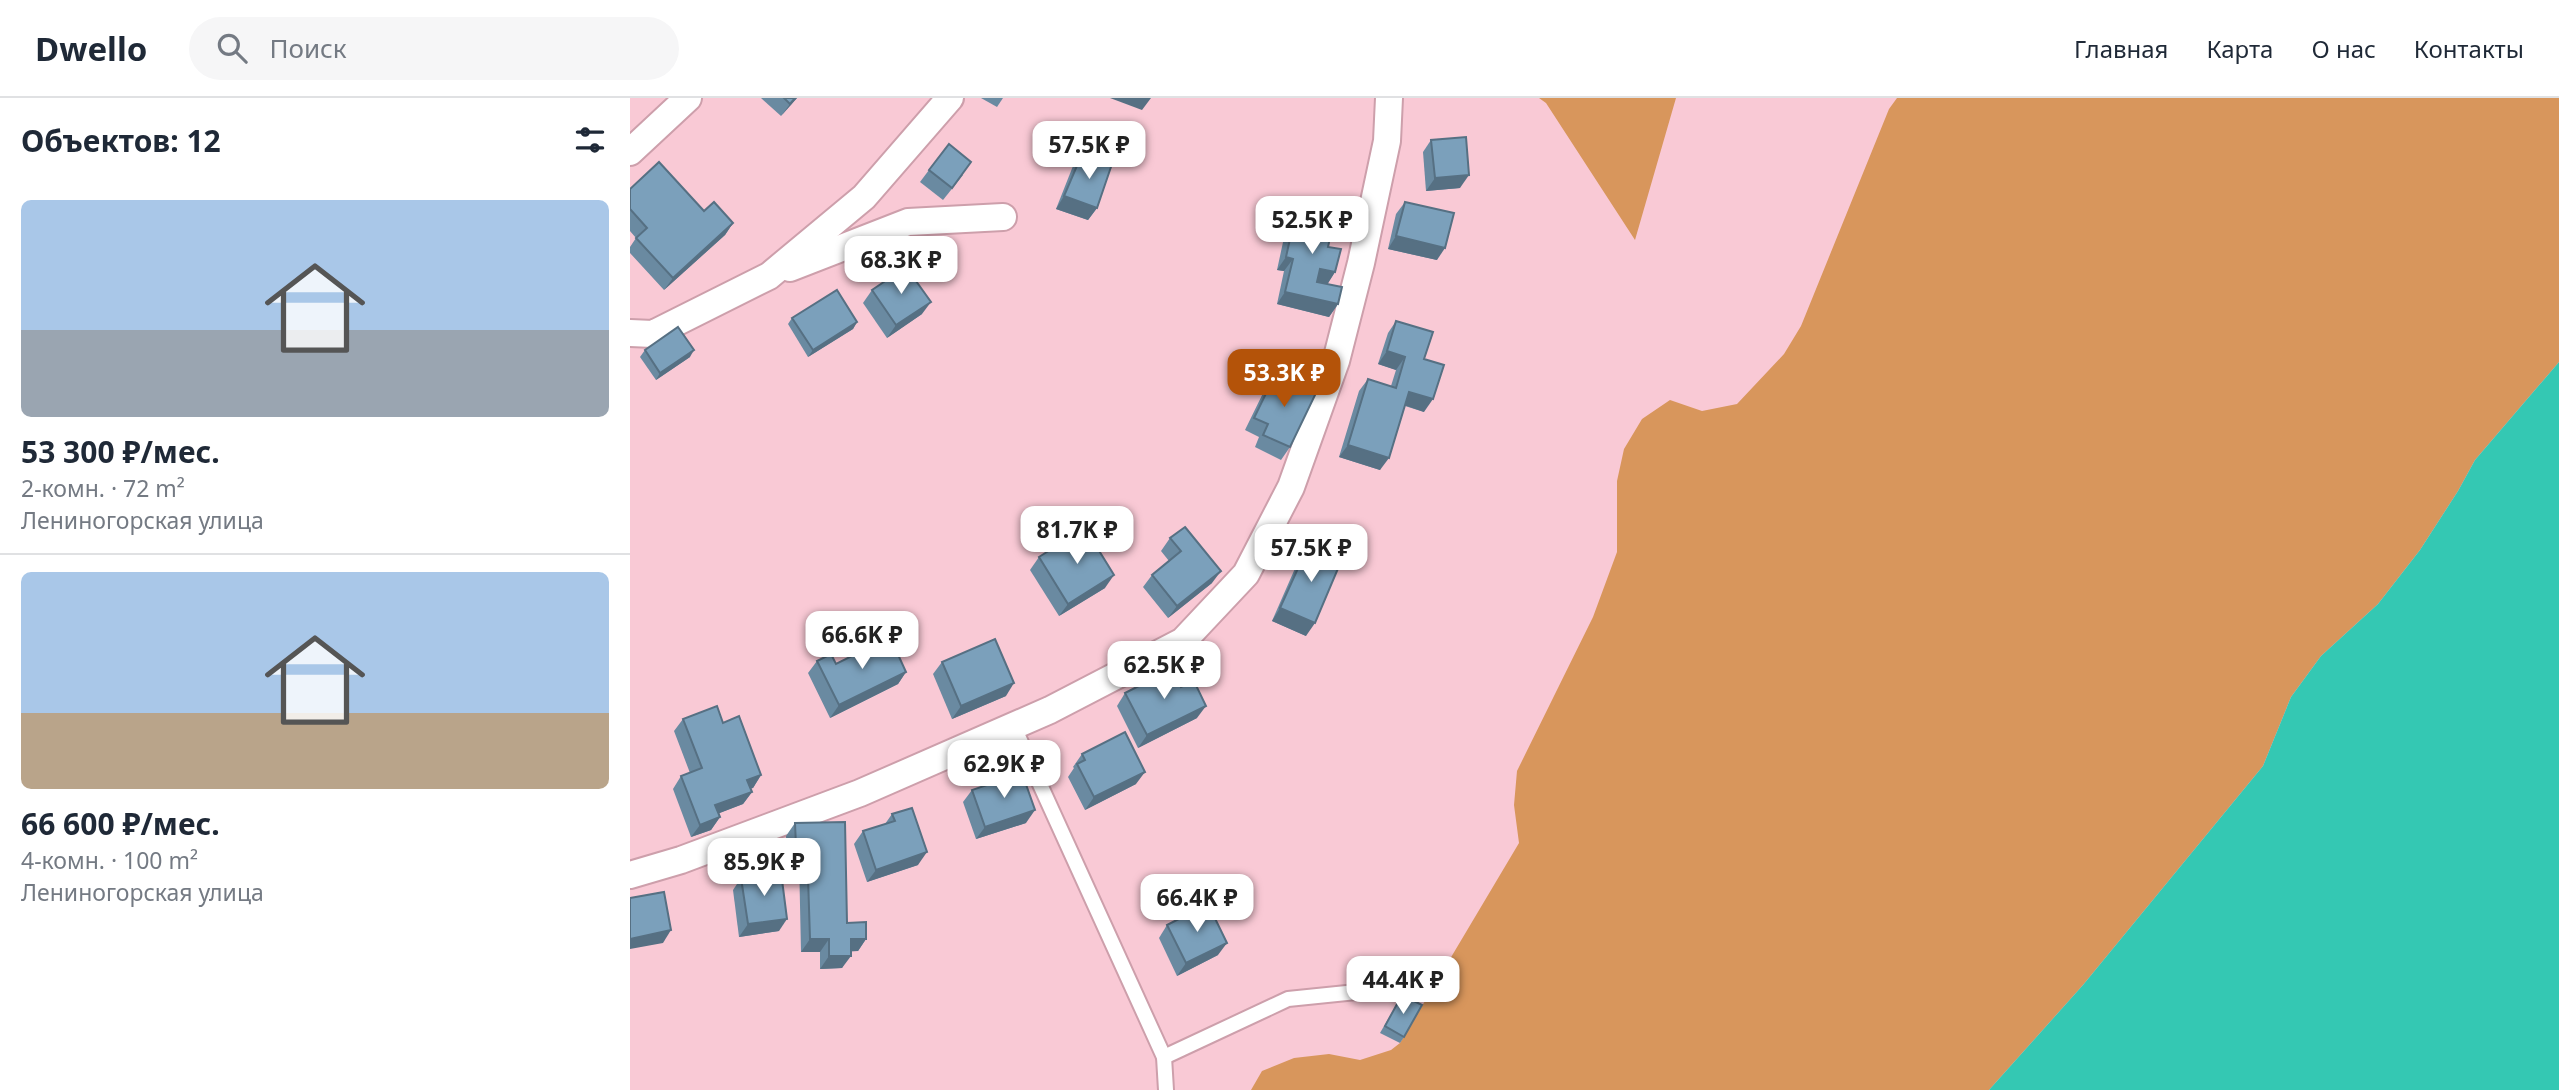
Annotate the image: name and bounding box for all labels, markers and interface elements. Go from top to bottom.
search box [189,17,679,80]
text: Dwello [35,26,147,71]
icon: search [213,29,251,67]
text: Поиск [269,30,347,66]
text: Главная [2074,32,2168,65]
text: Карта [2206,32,2273,65]
text: О нас [2311,32,2376,65]
text: Контакты [2414,32,2524,65]
text: Объектов: 12 [21,120,221,161]
icon: filters [571,121,609,159]
pin: 57.5K ₽ [1024,122,1154,181]
text: 57.5K ₽ [1049,128,1129,160]
pin: 52.5K ₽ [1247,197,1377,256]
text: 52.5K ₽ [1272,203,1352,235]
pin: 68.3K ₽ [836,236,966,296]
text: 68.3K ₽ [861,243,941,275]
icon: home [252,245,378,371]
pin: 53.3K ₽ [1219,350,1349,409]
text: 53.3K ₽ [1244,356,1324,388]
text: 53 300 ₽/мес. [21,431,220,472]
text: 2-комн. · 72 m² [21,472,185,504]
text: Лениногорская улица [21,504,264,536]
pin: 81.7K ₽ [1012,506,1142,566]
text: 81.7K ₽ [1037,513,1117,545]
pin: 57.5K ₽ [1246,524,1376,584]
text: 57.5K ₽ [1271,531,1351,563]
pin: 66.6K ₽ [797,612,927,671]
icon: home [252,617,378,743]
text: 66.6K ₽ [822,618,902,650]
pin: 62.5K ₽ [1099,642,1229,701]
text: 62.5K ₽ [1124,648,1204,680]
pin: 62.9K ₽ [939,740,1069,800]
text: 62.9K ₽ [964,747,1044,779]
text: 66 600 ₽/мес. [21,803,220,844]
pin: 85.9K ₽ [699,838,829,898]
text: 4-комн. · 100 m² [21,844,198,876]
text: 85.9K ₽ [724,845,804,877]
pin: 66.4K ₽ [1132,874,1262,934]
text: Лениногорская улица [21,876,264,908]
text: 66.4K ₽ [1157,881,1237,913]
pin: 44.4K ₽ [1338,956,1468,1016]
text: 44.4K ₽ [1363,963,1443,995]

